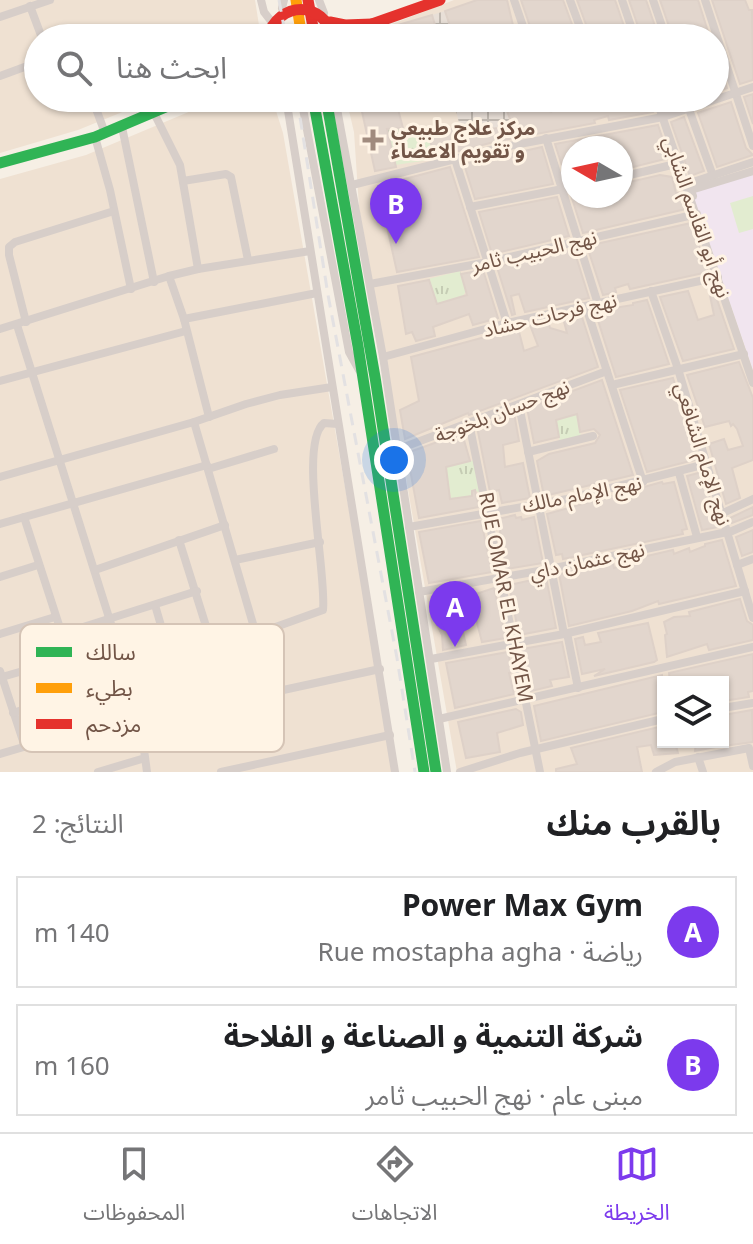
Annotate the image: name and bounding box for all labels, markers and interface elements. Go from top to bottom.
search box [24,24,729,112]
icon: search [52,46,96,90]
text: ابحث هنا [116,46,227,87]
place label: مركز علاج طبيعي و تقويم الاعضاء [391,114,535,166]
marker: مركز علاج طبيعي و تقويم الاعضاء [362,129,384,151]
street label: نهج أبو القاسم الشابي [655,132,738,302]
north arrow [561,136,633,208]
pin: B [370,178,422,244]
street label: نهج الحبيب ثامر [468,223,600,280]
street label: نهج فرحات حشاد [480,286,620,345]
street label: نهج حسان بلخوجة [431,372,574,450]
street label: نهج الإمام الشافعي [666,379,738,529]
your location [374,440,414,480]
street label: نهج الإمام مالك [520,469,644,520]
street label: RUE OMAR EL KHAYEM [473,489,540,704]
street label: نهج عثمان داي [527,535,647,588]
pin: A [429,581,481,647]
legend [20,624,284,752]
text: سالك [86,636,136,666]
text: بطيء [86,672,133,705]
map controls [657,676,729,748]
button: layers [657,676,729,748]
text: مزدحم [86,708,141,741]
text: بالقرب منك [546,799,721,845]
text: النتائج: 2 [32,805,124,841]
text: Power Max Gym [402,884,643,925]
text: 140 m [34,914,110,950]
text: A [684,914,702,950]
text: رياضة · Rue mostapha agha [318,933,643,969]
text: شركة التنمية و الصناعة و الفلاحة [224,1015,643,1056]
text: 160 m [34,1047,110,1083]
text: B [684,1047,702,1083]
text: مبنى عام · نهج الحبيب ثامر [366,1077,643,1113]
tab: المحفوظات [83,1142,185,1236]
tab: الاتجاهات [352,1142,438,1236]
tab: الخريطة [604,1142,670,1236]

